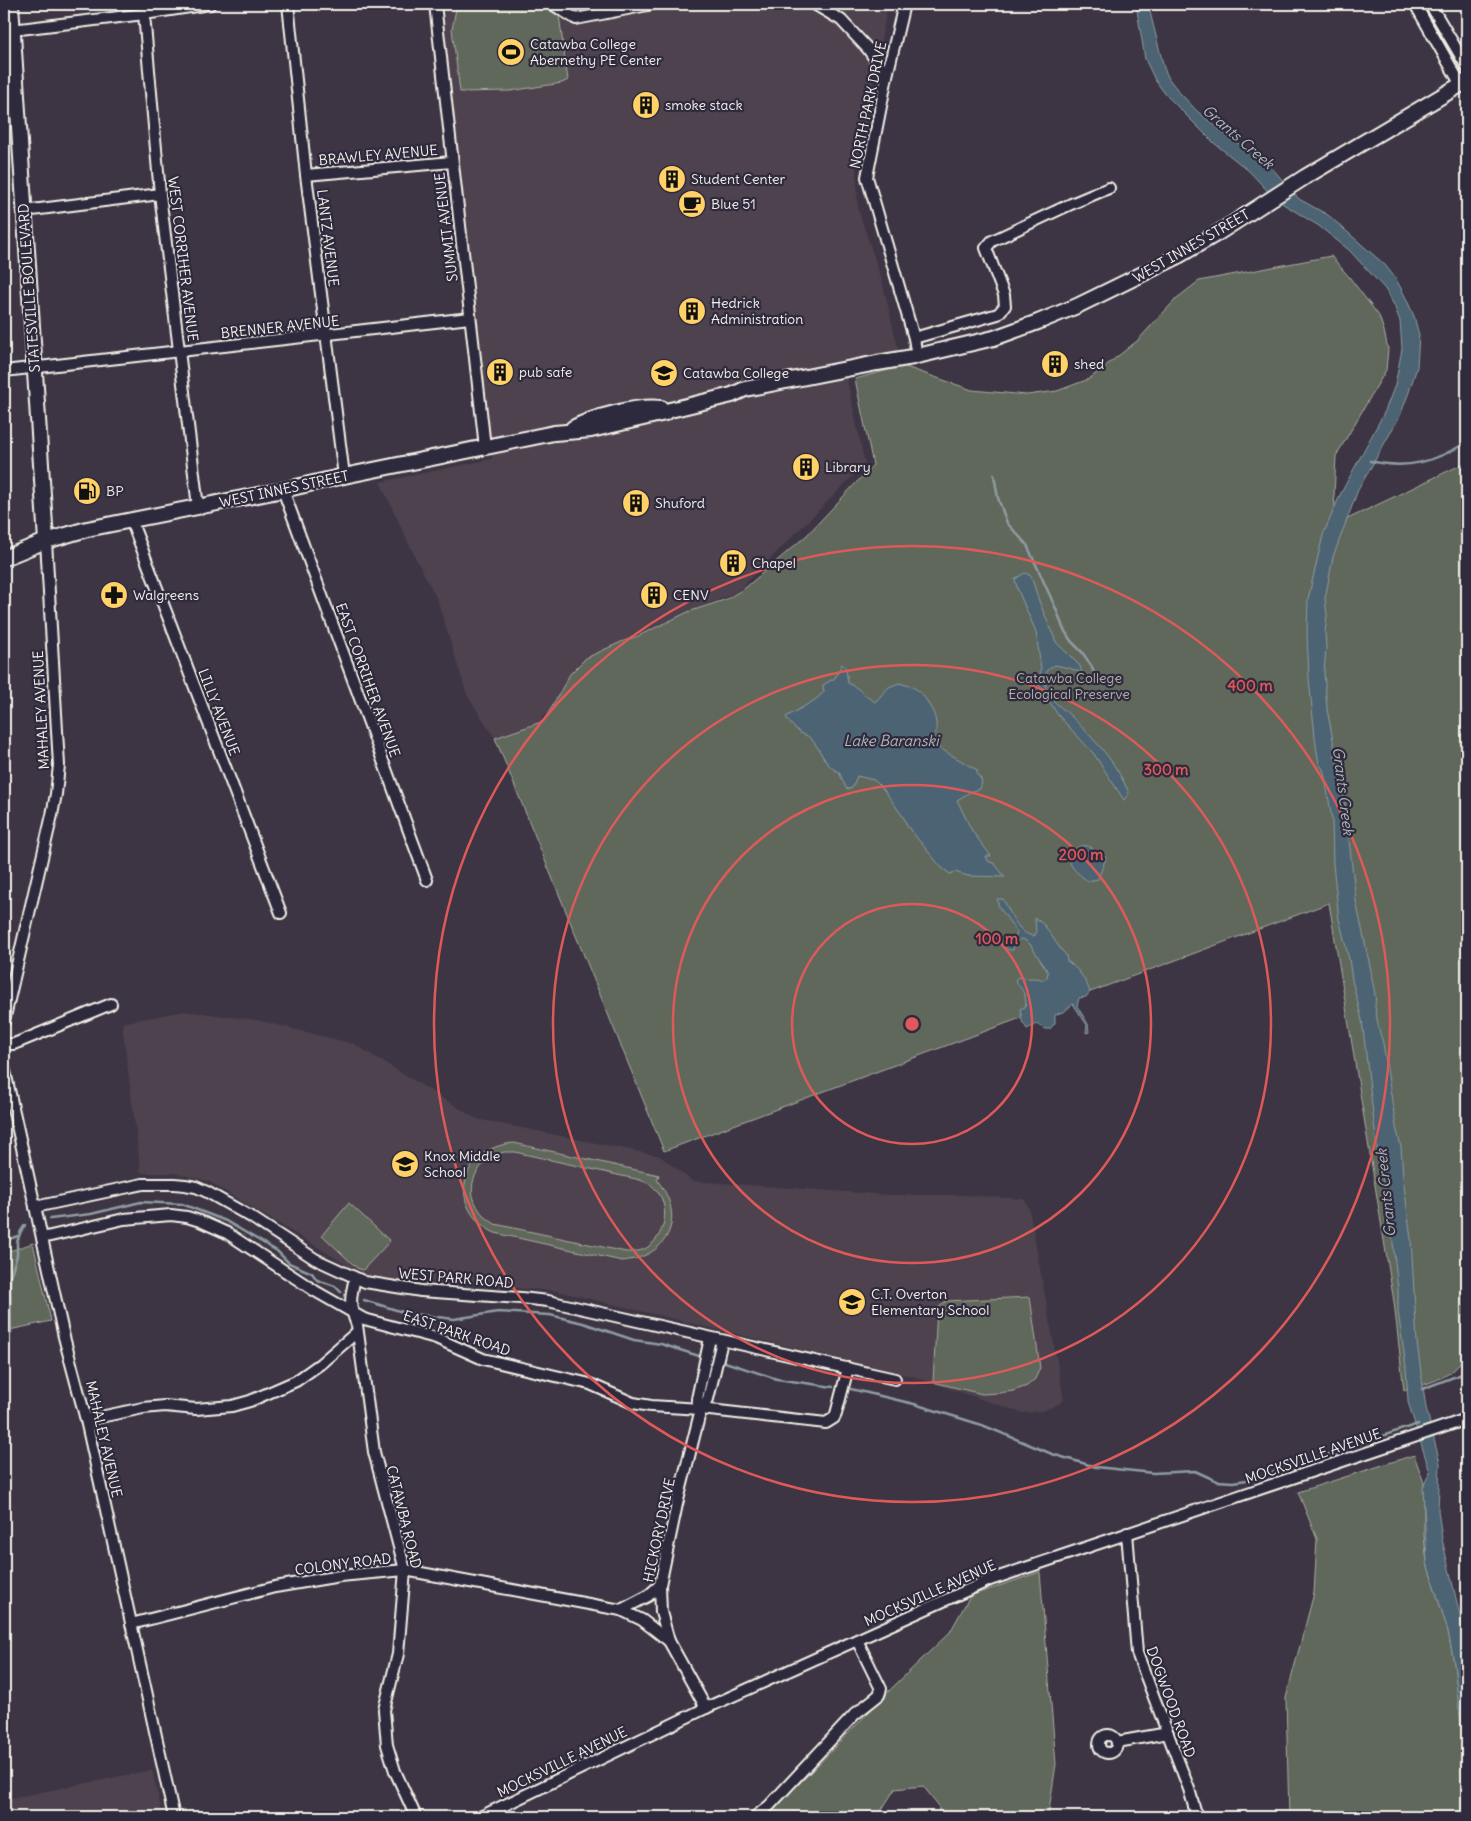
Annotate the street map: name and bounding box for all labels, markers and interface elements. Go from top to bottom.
place label: Catawba College Abernethy PE Center [530,35,662,69]
sports icon: Catawba College Abernethy PE Center [496,37,526,67]
street label: NORTH PARK DRIVE [846,40,890,170]
building icon: smoke stack [631,90,661,120]
place label: smoke stack [665,96,743,114]
water label: Grants Creek [1199,100,1279,174]
street label: BRAWLEY AVENUE [318,141,438,169]
building icon: Student Center [657,164,687,194]
place label: Student Center [691,170,786,188]
street label: SUMMIT AVENUE [430,171,462,283]
street label: WEST CORRIHER AVENUE [164,175,202,343]
street label: LANTZ AVENUE [313,188,343,288]
cafe icon: Blue 51 [677,189,707,219]
place label: Blue 51 [711,195,756,213]
street label: STATESVILLE BOULEVARD [14,203,44,373]
street label: WEST INNES STREET [1129,205,1253,287]
place label: Hedrick Administration [711,294,803,328]
building icon: Hedrick Administration [677,296,707,326]
street label: BRENNER AVENUE [220,312,340,342]
building icon: shed [1040,349,1070,379]
place label: shed [1074,355,1104,373]
building icon: pub safe [485,357,515,387]
school or university icon: Catawba College [649,358,679,388]
place label: pub safe [519,363,572,381]
place label: Catawba College [683,364,789,382]
building icon: Library [791,452,821,482]
place label: Library [825,458,871,476]
street label: WEST INNES STREET [218,467,350,511]
fuel station icon: BP [72,476,102,506]
place label: BP [106,482,124,500]
building icon: Shuford [621,488,651,518]
place label: Shuford [655,494,705,512]
building icon: Chapel [718,548,748,578]
place label: Chapel [752,554,796,572]
pharmacy icon: Walgreens [99,580,129,610]
building icon: CENV [639,580,669,610]
place label: Walgreens [133,586,199,604]
place label: CENV [673,586,709,604]
street label: EAST CORRIHER AVENUE [332,600,404,760]
street label: MAHALEY AVENUE [29,650,53,770]
street label: LILLY AVENUE [194,666,244,758]
park label: Catawba College Ecological Preserve [1008,669,1130,703]
text: 400 m [1227,676,1273,695]
water label: Lake Baranski [843,731,940,750]
water label: Grants Creek [1329,746,1358,837]
text: 300 m [1144,760,1189,779]
text: 200 m [1059,845,1103,864]
text: 100 m [976,929,1018,948]
centre of rings [903,1015,921,1033]
place label: Knox Middle School [424,1147,500,1181]
water label: Grants Creek [1371,1147,1400,1238]
school or university icon: Knox Middle School [390,1149,420,1179]
street label: WEST PARK ROAD [398,1264,515,1292]
place label: C.T. Overton Elementary School [871,1285,989,1319]
school or university icon: C.T. Overton Elementary School [837,1287,867,1317]
street label: EAST PARK ROAD [401,1306,513,1360]
street label: MAHALEY AVENUE [82,1379,126,1499]
street label: MOCKSVILLE AVENUE [1243,1424,1383,1488]
street label: CATAWBA ROAD [382,1464,426,1571]
street label: HICKORY DRIVE [639,1476,679,1584]
street label: COLONY ROAD [294,1549,392,1579]
street label: MOCKSVILLE AVENUE [861,1556,999,1630]
street label: DOGWOOD ROAD [1143,1644,1200,1760]
street label: MOCKSVILLE AVENUE [494,1723,630,1801]

